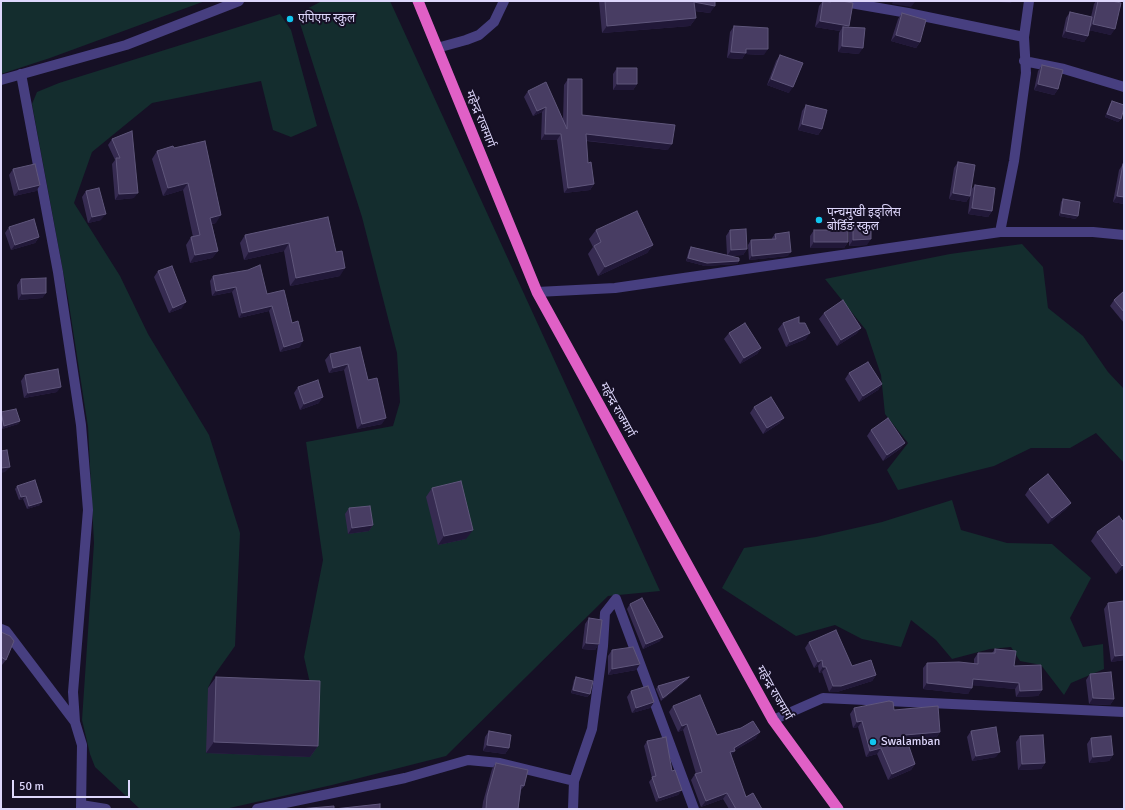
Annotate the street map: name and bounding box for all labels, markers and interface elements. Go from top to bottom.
place label: एपिएफ स्कुल [298,12,355,26]
marker: एपिएफ स्कुल [285,14,295,24]
street label: महेन्द्र राजमार्ग [462,88,498,150]
place label: पन्चमुखी इङ्लिस बोर्डिङ स्कुल [827,206,901,234]
marker: पन्चमुखी इङ्लिस बोर्डिङ स्कुल [814,215,824,225]
street label: महेन्द्र राजमार्ग [596,380,638,440]
street label: महेन्द्र राजमार्ग [753,663,795,723]
place label: Swalamban [881,735,940,749]
marker: Swalamban [868,737,878,747]
scale bar [14,772,132,798]
text: 50 m [19,779,44,794]

